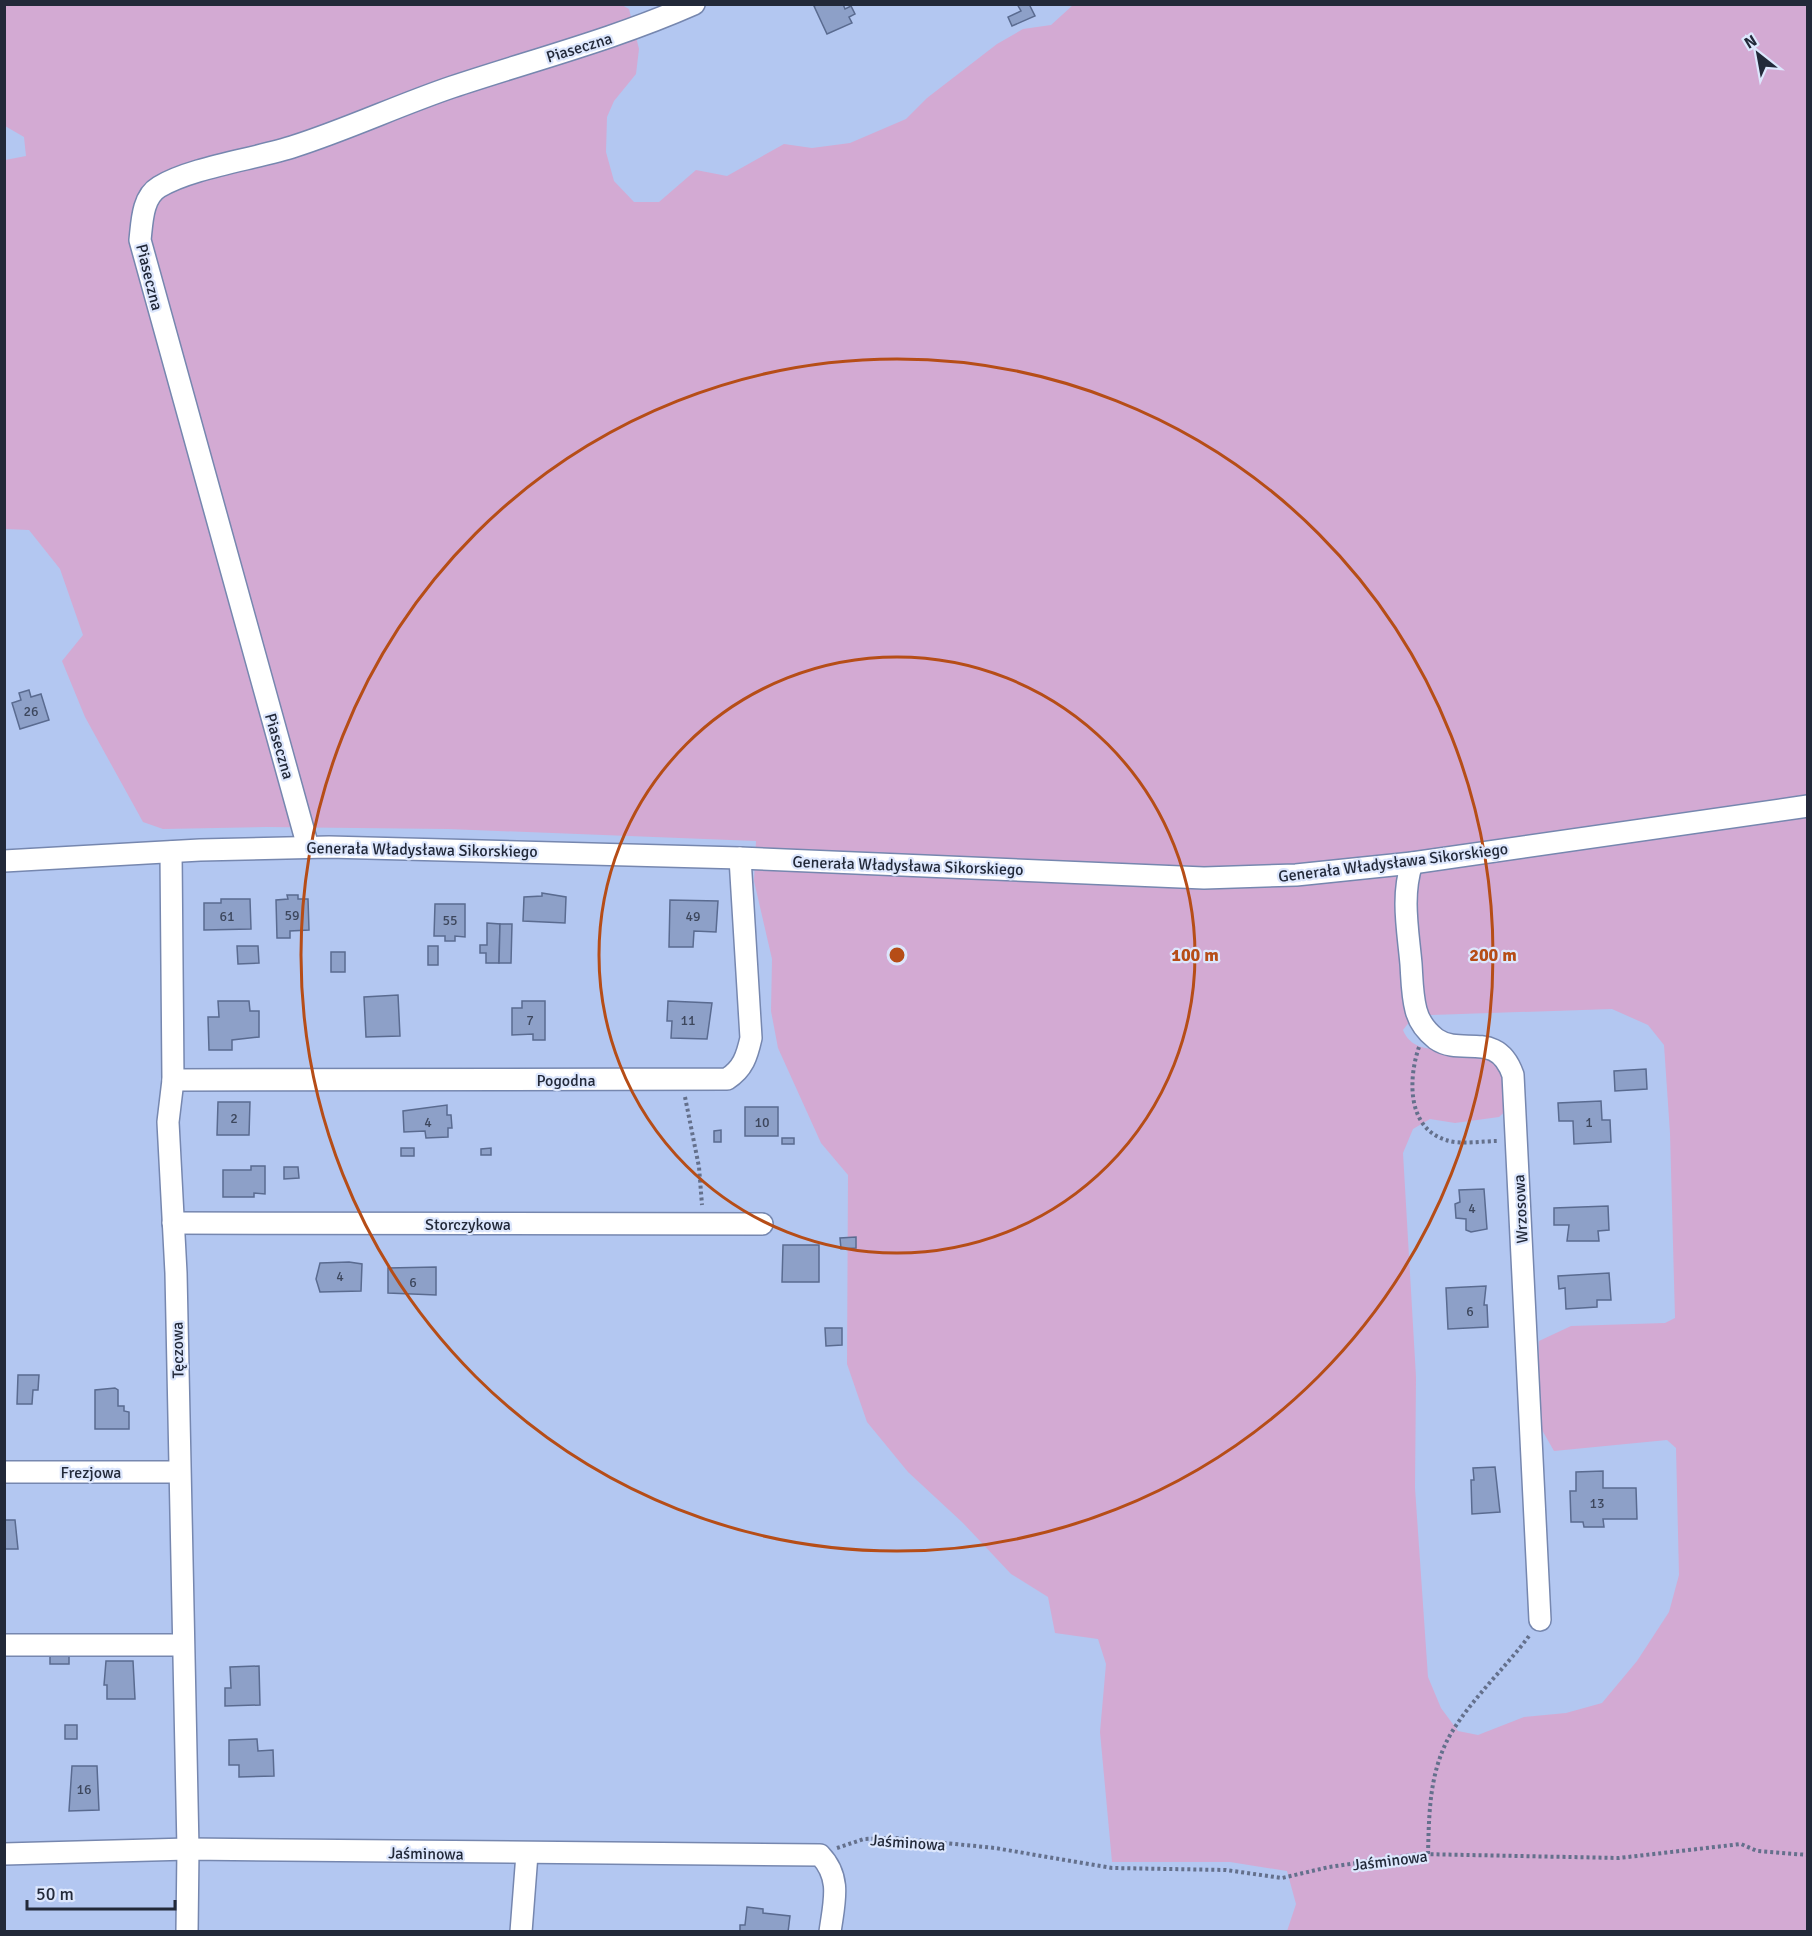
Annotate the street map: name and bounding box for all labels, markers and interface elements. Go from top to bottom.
north arrow [1728,24,1788,84]
street label: Piaseczna [544,28,615,67]
text: N [1741,31,1761,53]
street label: Piaseczna [131,242,167,313]
house number: 26 [23,703,39,720]
street label: Piaseczna [260,711,298,782]
street label: Generała Władysława Sikorskiego [306,838,538,862]
street label: Generała Władysława Sikorskiego [1277,839,1509,887]
street label: Generała Władysława Sikorskiego [792,852,1024,880]
house number: 59 [284,907,300,924]
house number: 61 [219,908,235,925]
house number: 49 [685,908,701,925]
house number: 55 [442,912,458,929]
text: 100 m [1171,944,1219,966]
text: 200 m [1469,944,1517,966]
centre of rings [887,945,907,965]
house number: 7 [526,1012,534,1029]
house number: 11 [680,1012,696,1029]
street label: Pogodna [536,1071,596,1091]
house number: 2 [230,1110,238,1127]
house number: 4 [424,1114,432,1131]
house number: 10 [754,1114,770,1131]
house number: 1 [1585,1114,1593,1131]
street label: Wrzosowa [1509,1174,1533,1244]
house number: 4 [1468,1200,1476,1217]
street label: Storczykowa [425,1215,511,1235]
house number: 4 [336,1268,344,1285]
house number: 6 [409,1274,417,1291]
house number: 6 [1466,1303,1474,1320]
street label: Tęczowa [168,1321,188,1378]
street label: Frezjowa [61,1463,121,1483]
house number: 13 [1589,1495,1605,1512]
house number: 16 [76,1781,92,1798]
street label: Jaśminowa [870,1830,946,1856]
street label: Jaśminowa [388,1843,464,1865]
street label: Jaśminowa [1352,1846,1429,1876]
scale bar [27,1873,176,1911]
text: 50 m [36,1883,74,1905]

